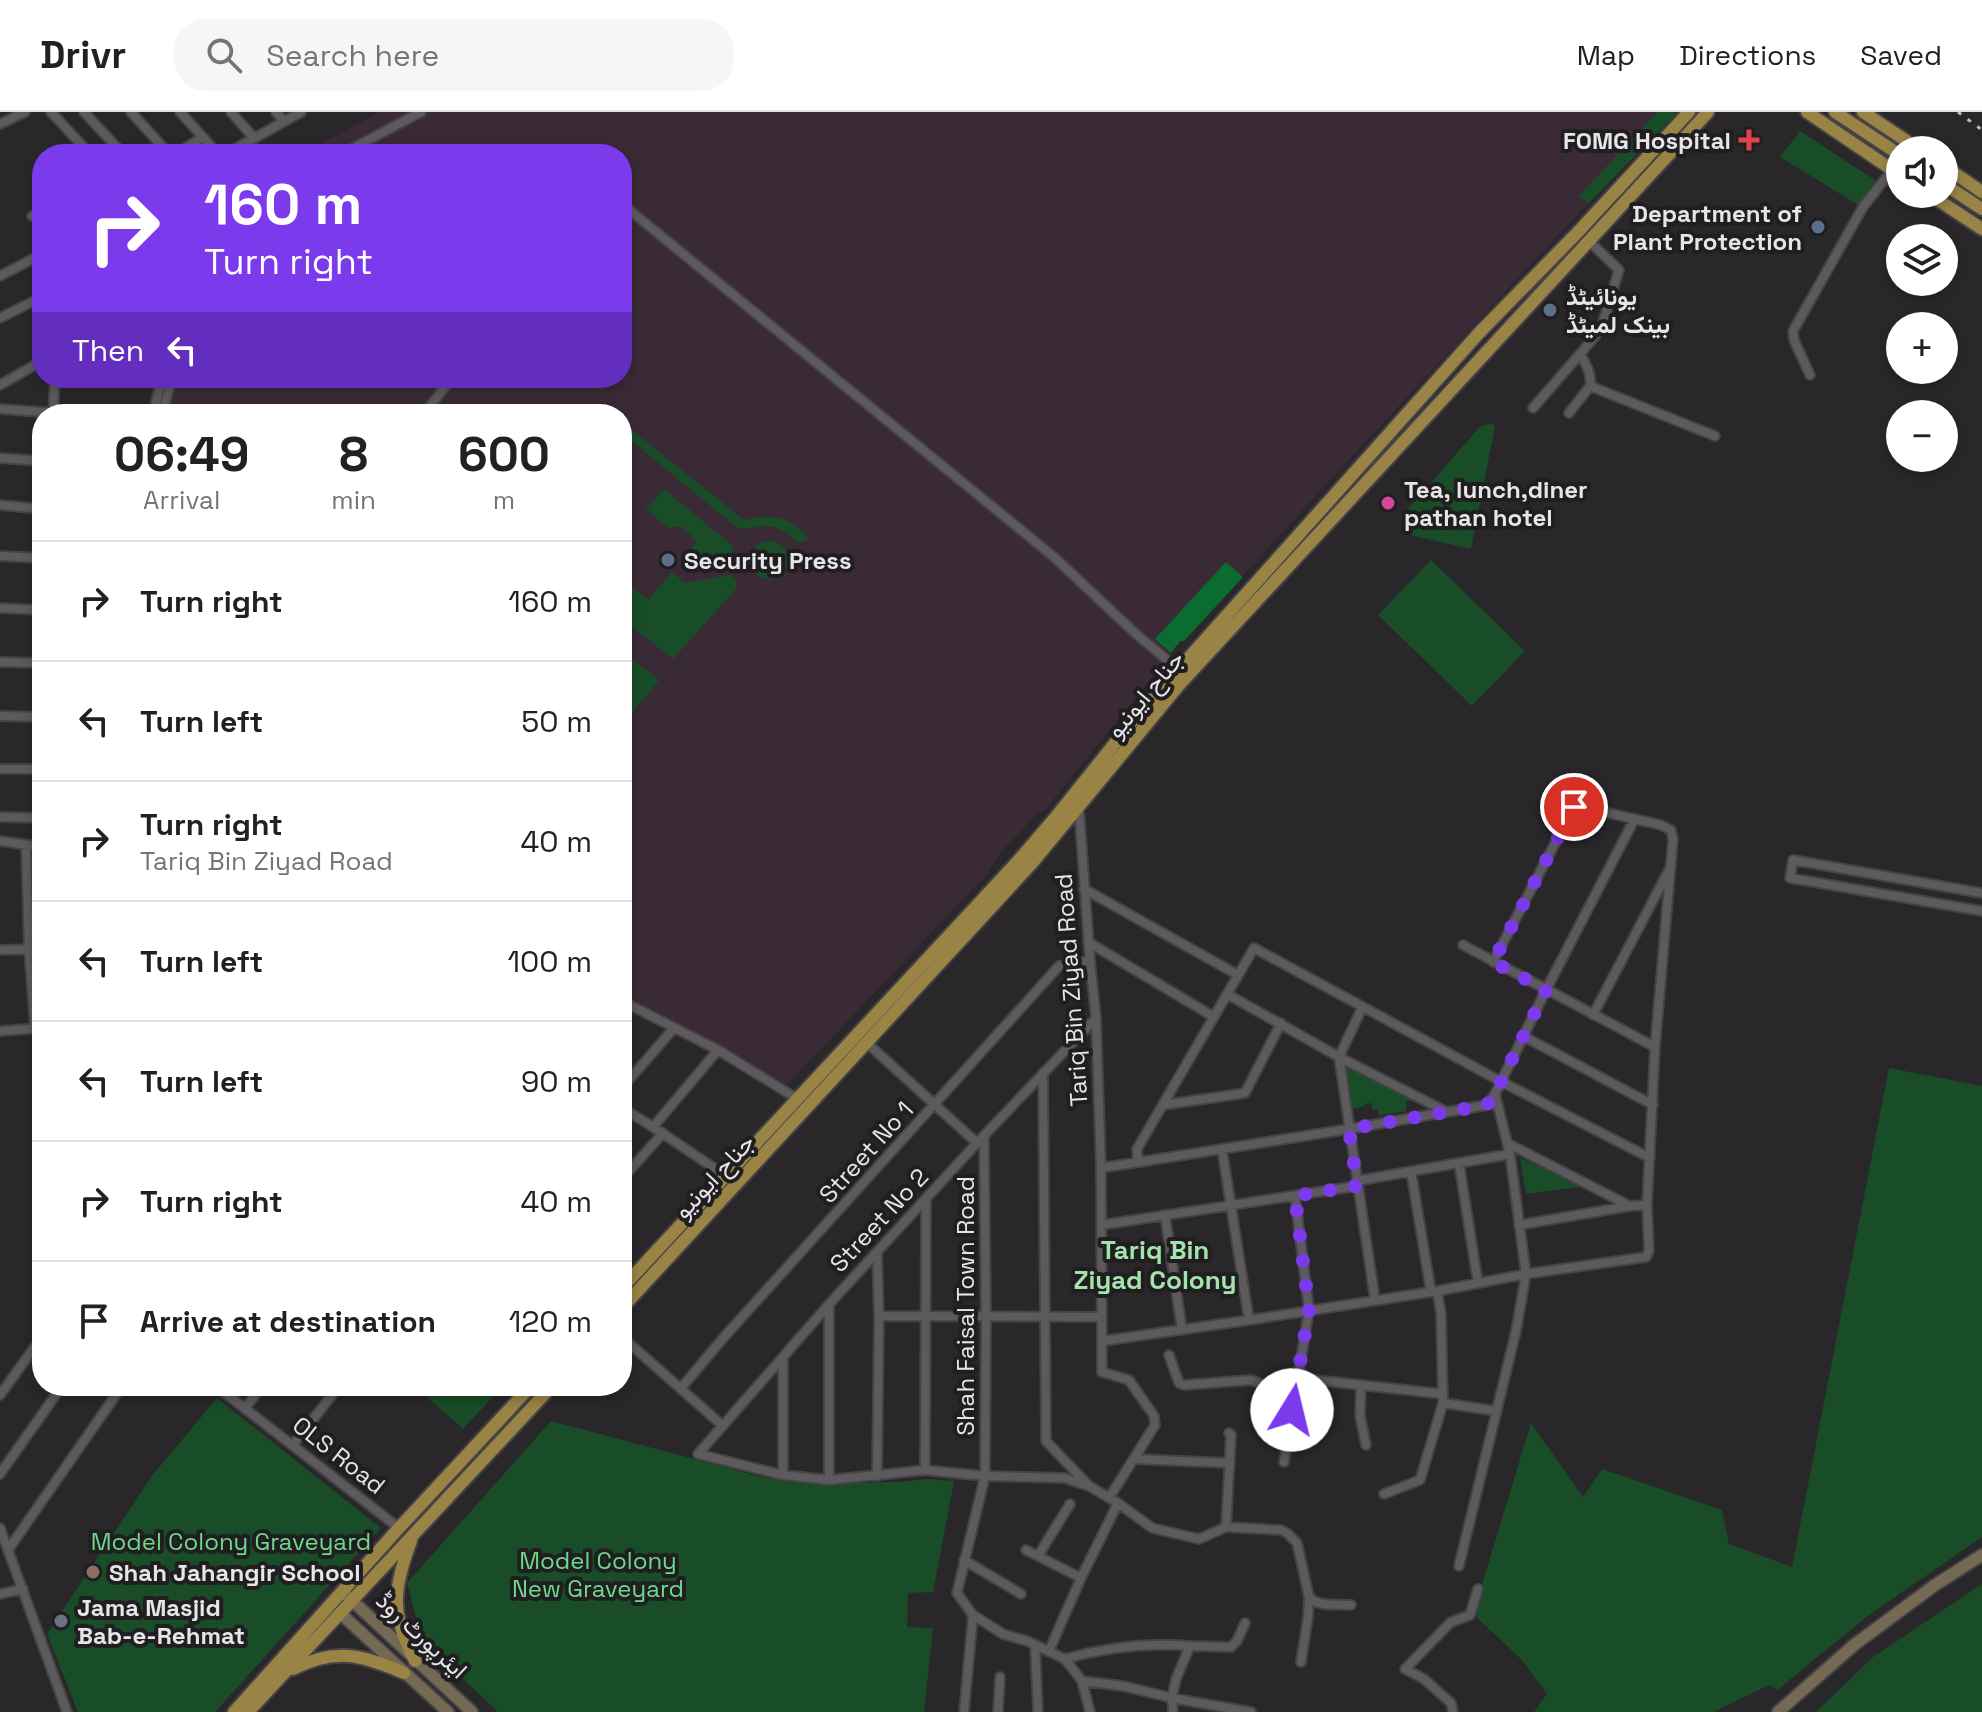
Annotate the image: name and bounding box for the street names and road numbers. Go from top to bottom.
street label: جناح ایونیو [1099,644,1191,745]
street label: Tariq Bin Ziyad Road [1047,872,1095,1108]
street label: Street No 1 [812,1095,920,1209]
street label: جناح ایونیو [667,1127,762,1226]
street label: Street No 2 [823,1162,935,1278]
street label: Shah Faisal Town Road [950,1176,981,1436]
street label: OLS Road [287,1409,391,1501]
street label: ایئرپورٹ روڈ [369,1585,474,1686]

